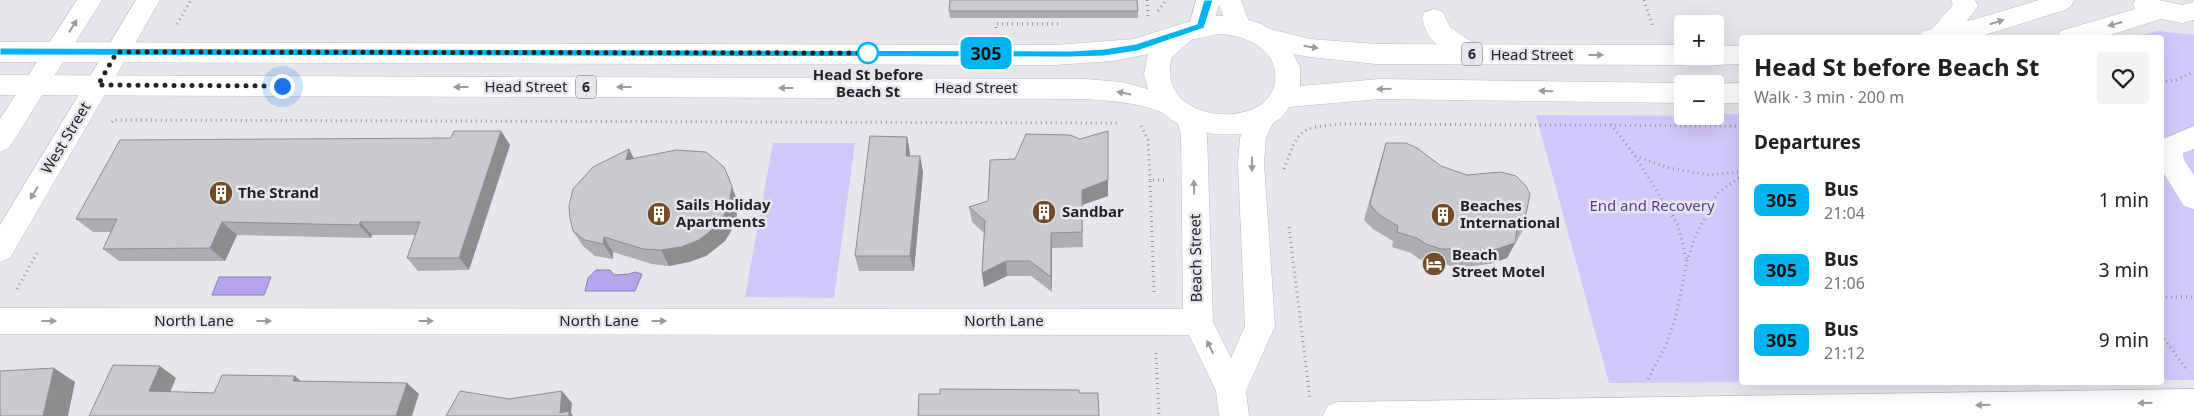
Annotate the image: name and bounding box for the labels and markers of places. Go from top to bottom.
marker: Head St before Beach St [857,42,879,64]
place label: Head St before Beach St [813,64,923,101]
building icon: The Strand [208,180,234,206]
place label: The Strand [238,182,319,202]
place label: Sails Holiday Apartments [676,194,771,231]
place label: Beaches International [1460,195,1560,232]
building icon: Sandbar [1031,199,1057,225]
building icon: Sails Holiday Apartments [646,201,672,227]
place label: Sandbar [1062,201,1124,221]
building icon: Beaches International [1430,202,1456,228]
place label: Beach Street Motel [1452,244,1545,281]
hotel icon: Beach Street Motel [1421,251,1447,277]

